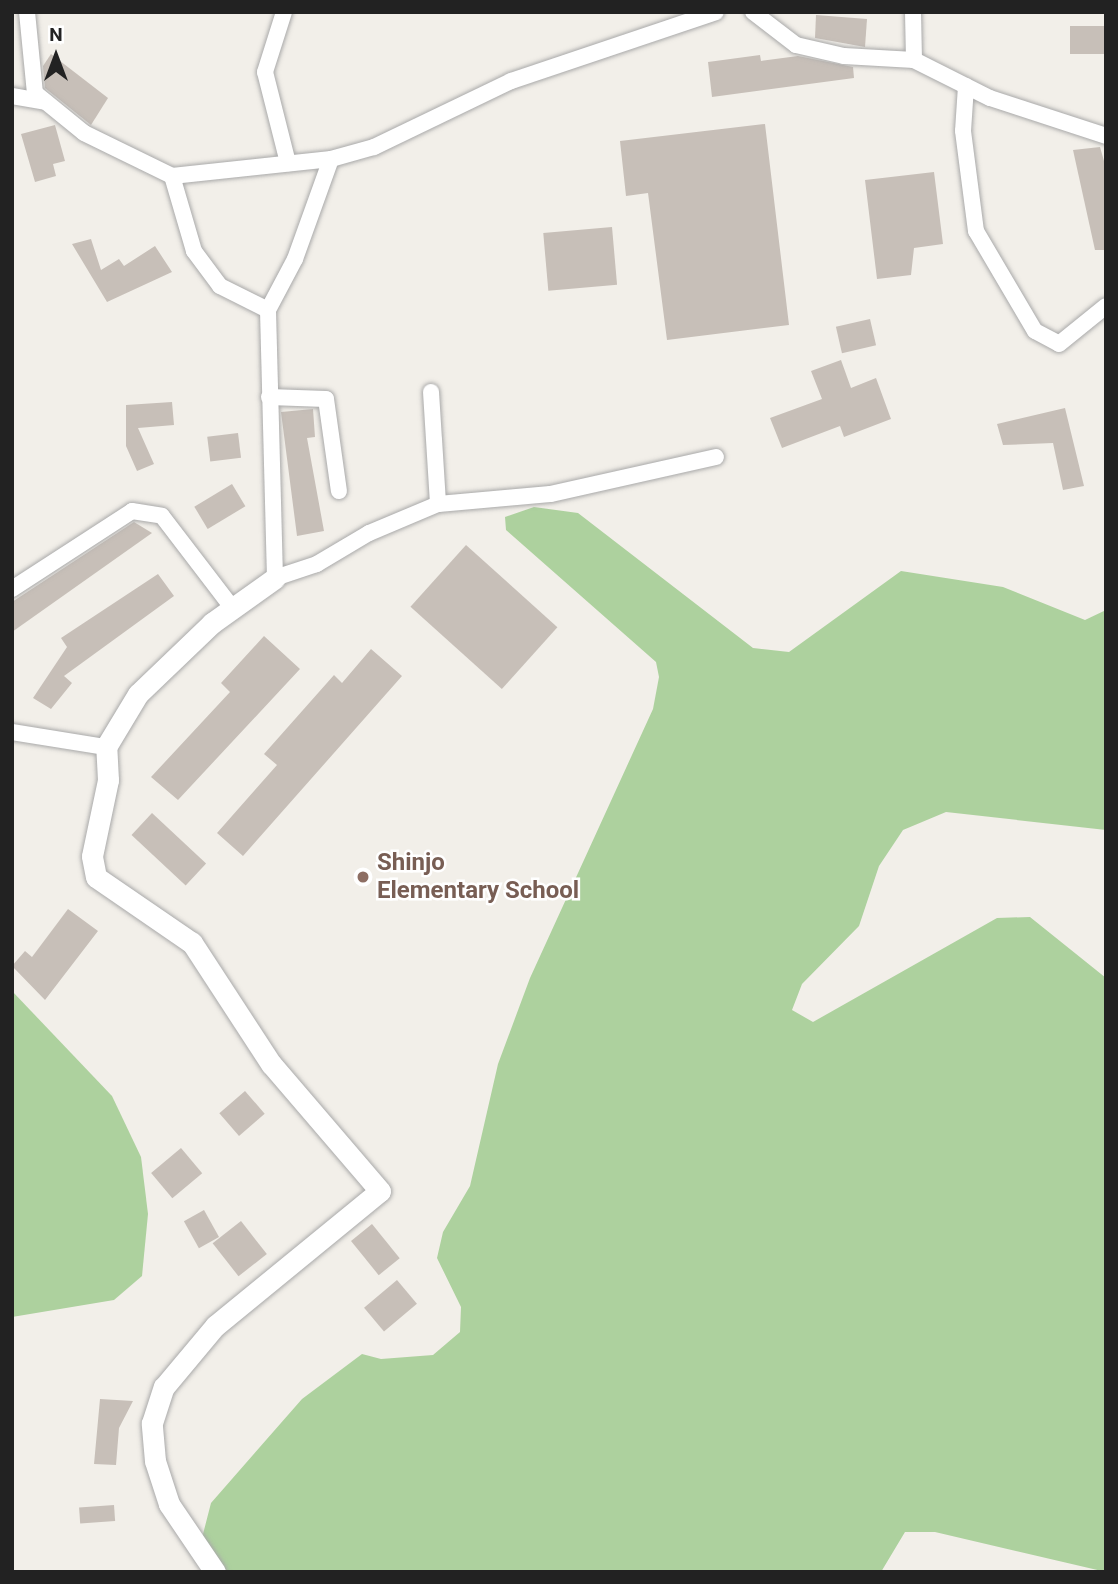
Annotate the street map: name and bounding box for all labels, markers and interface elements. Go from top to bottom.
north arrow [21,21,91,91]
text: N [49,23,63,46]
place label: Shinjo Elementary School [377,849,579,905]
marker: Shinjo Elementary School [355,869,371,885]

